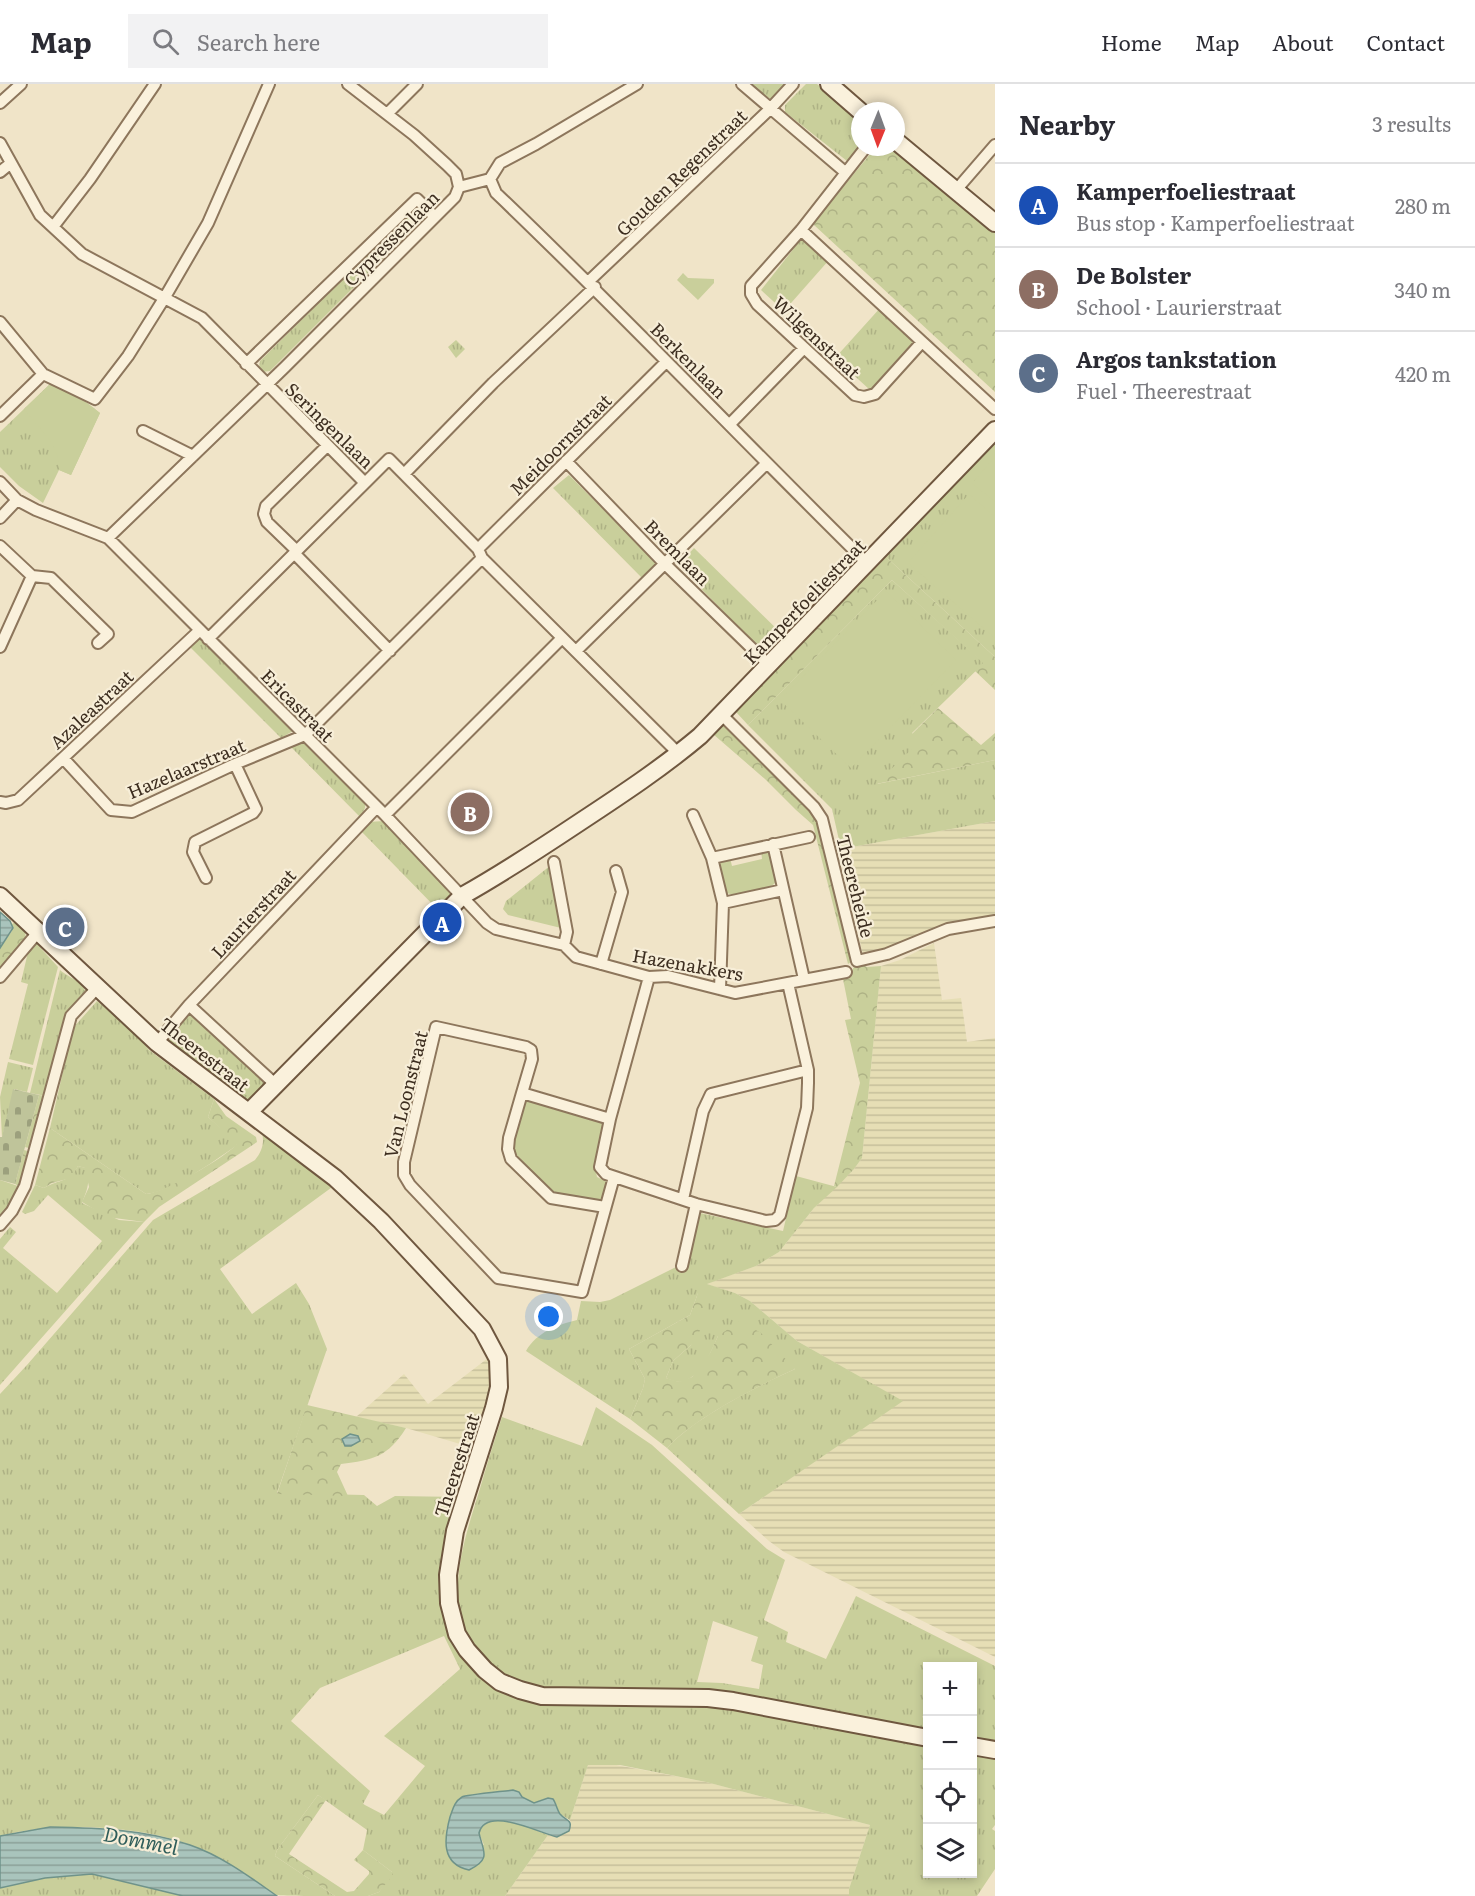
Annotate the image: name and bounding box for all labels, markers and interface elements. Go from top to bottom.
search box [128,14,548,68]
text: Map [30,20,92,62]
icon: search [149,25,182,58]
text: Search here [197,25,320,58]
text: Home [1101,26,1162,57]
text: Map [1195,26,1239,57]
text: About [1272,26,1334,57]
text: Contact [1367,26,1445,57]
street label: Gouden Regenstraat [609,102,753,242]
north arrow [851,102,905,156]
text: Nearby [1019,104,1115,143]
text: 3 results [1372,108,1451,138]
text: Kamperfoeliestraat [1076,174,1296,207]
street label: Cypressenlaan [337,184,445,292]
text: A [1031,190,1046,220]
text: 280 m [1395,190,1451,220]
text: Bus stop · Kamperfoeliestraat [1076,207,1355,237]
text: De Bolster [1076,258,1191,291]
text: B [1032,274,1045,304]
text: 340 m [1394,274,1451,304]
street label: Wilgenstraat [767,289,867,385]
text: School · Laurierstraat [1076,291,1282,321]
street label: Berkenlaan [645,316,733,404]
text: Argos tankstation [1076,342,1277,375]
text: C [1031,358,1046,388]
text: 420 m [1395,358,1451,388]
text: Fuel · Theerestraat [1076,375,1251,405]
street label: Seringenlaan [280,376,381,474]
street label: Meidoornstraat [503,386,618,501]
street label: Bremlaan [639,513,717,591]
street label: Kamperfoeliestraat [737,531,872,670]
street label: Ericastraat [255,662,341,748]
street label: Azaleastraat [43,663,139,755]
street label: Hazelaarstraat [123,731,250,805]
pin: B [450,790,490,834]
street label: Theereheide [830,832,882,940]
street label: Laurierstraat [204,862,302,964]
pin: A [422,900,462,944]
pin: C [46,904,84,950]
street label: Hazenakkers [631,941,745,987]
street label: Theerestraat [154,1010,256,1098]
street label: Van Loonstraat [376,1027,434,1161]
your location [534,1302,563,1331]
street label: Theerestraat [427,1409,486,1520]
map controls [923,1662,977,1878]
button: + [923,1662,977,1716]
button: − [923,1716,977,1770]
button: locate [923,1770,977,1824]
water label: Dommel [101,1817,181,1861]
button: layers [923,1824,977,1878]

